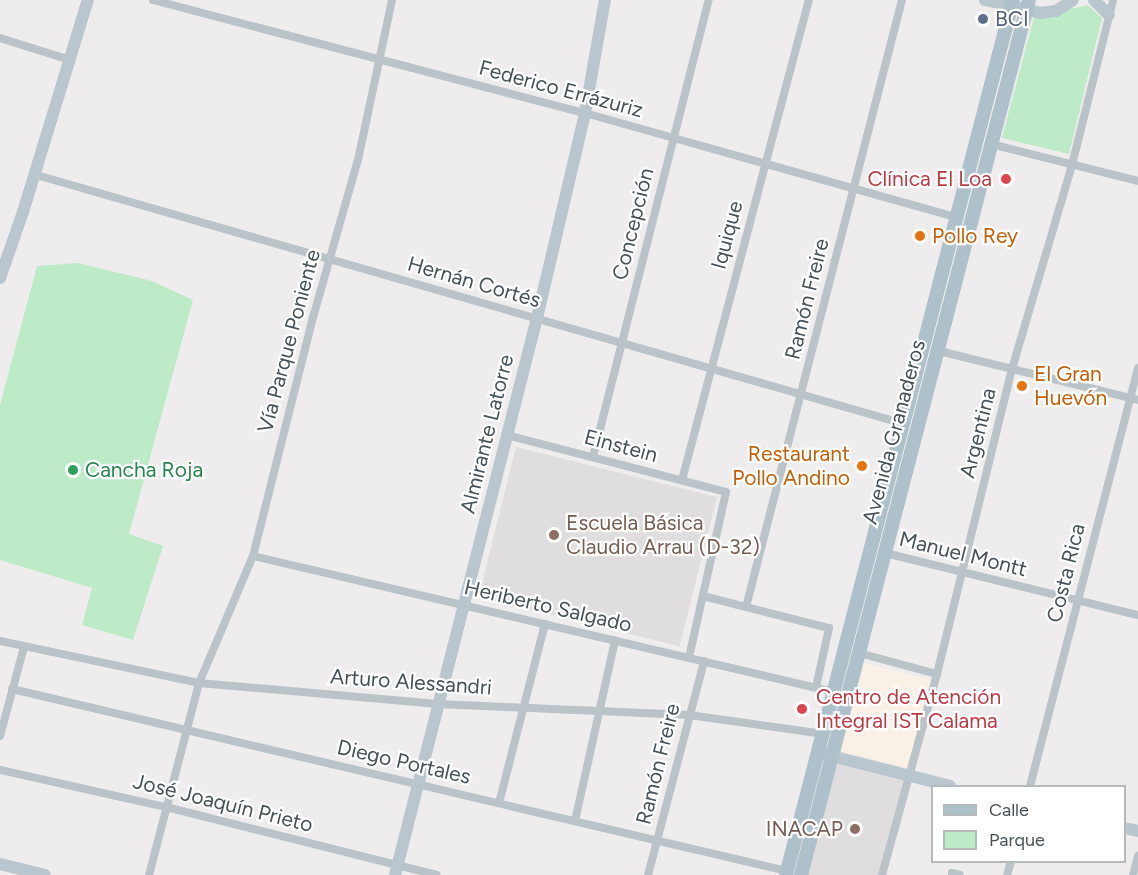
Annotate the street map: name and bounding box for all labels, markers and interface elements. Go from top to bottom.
place label: BCI [995,6,1029,32]
marker: BCI [976,12,990,26]
street label: Federico Errázuriz [476,55,646,123]
street label: Concepción [607,165,659,283]
place label: Clínica El Loa [867,166,992,192]
marker: Clínica El Loa [997,170,1015,188]
street label: Iquique [706,198,748,272]
place label: Pollo Rey [932,223,1018,249]
marker: Pollo Rey [913,229,927,243]
street label: Ramón Freire [780,236,834,362]
street label: Vía Parque Poniente [252,247,326,435]
street label: Hernán Cortés [405,251,543,313]
street label: Avenida Granaderos [857,337,931,527]
street label: Almirante Latorre [455,352,519,516]
place label: El Gran Huevón [1034,361,1107,411]
marker: El Gran Huevón [1015,379,1029,393]
street label: Argentina [955,385,1001,481]
street label: Einstein [582,424,660,468]
place label: Restaurant Pollo Andino [732,441,850,491]
place label: Cancha Roja [85,457,203,483]
marker: Restaurant Pollo Andino [855,459,869,473]
marker: Cancha Roja [66,463,80,477]
place label: Escuela Básica Claudio Arrau (D-32) [566,510,760,560]
street label: Costa Rica [1042,521,1090,625]
street label: Manuel Montt [897,526,1029,582]
marker: Escuela Básica Claudio Arrau (D-32) [547,528,561,542]
street label: Heriberto Salgado [462,574,634,638]
street label: Arturo Alessandri [329,664,493,700]
place label: Centro de Atención Integral IST Calama [816,684,1001,734]
marker: Centro de Atención Integral IST Calama [793,700,811,718]
street label: Ramón Freire [631,701,685,827]
street label: Diego Portales [335,734,473,790]
street label: José Joaquín Prieto [131,768,315,838]
legend [931,785,1126,863]
text: Calle [989,799,1029,821]
place label: INACAP [766,816,843,842]
marker: INACAP [848,822,862,836]
text: Parque [989,829,1045,851]

